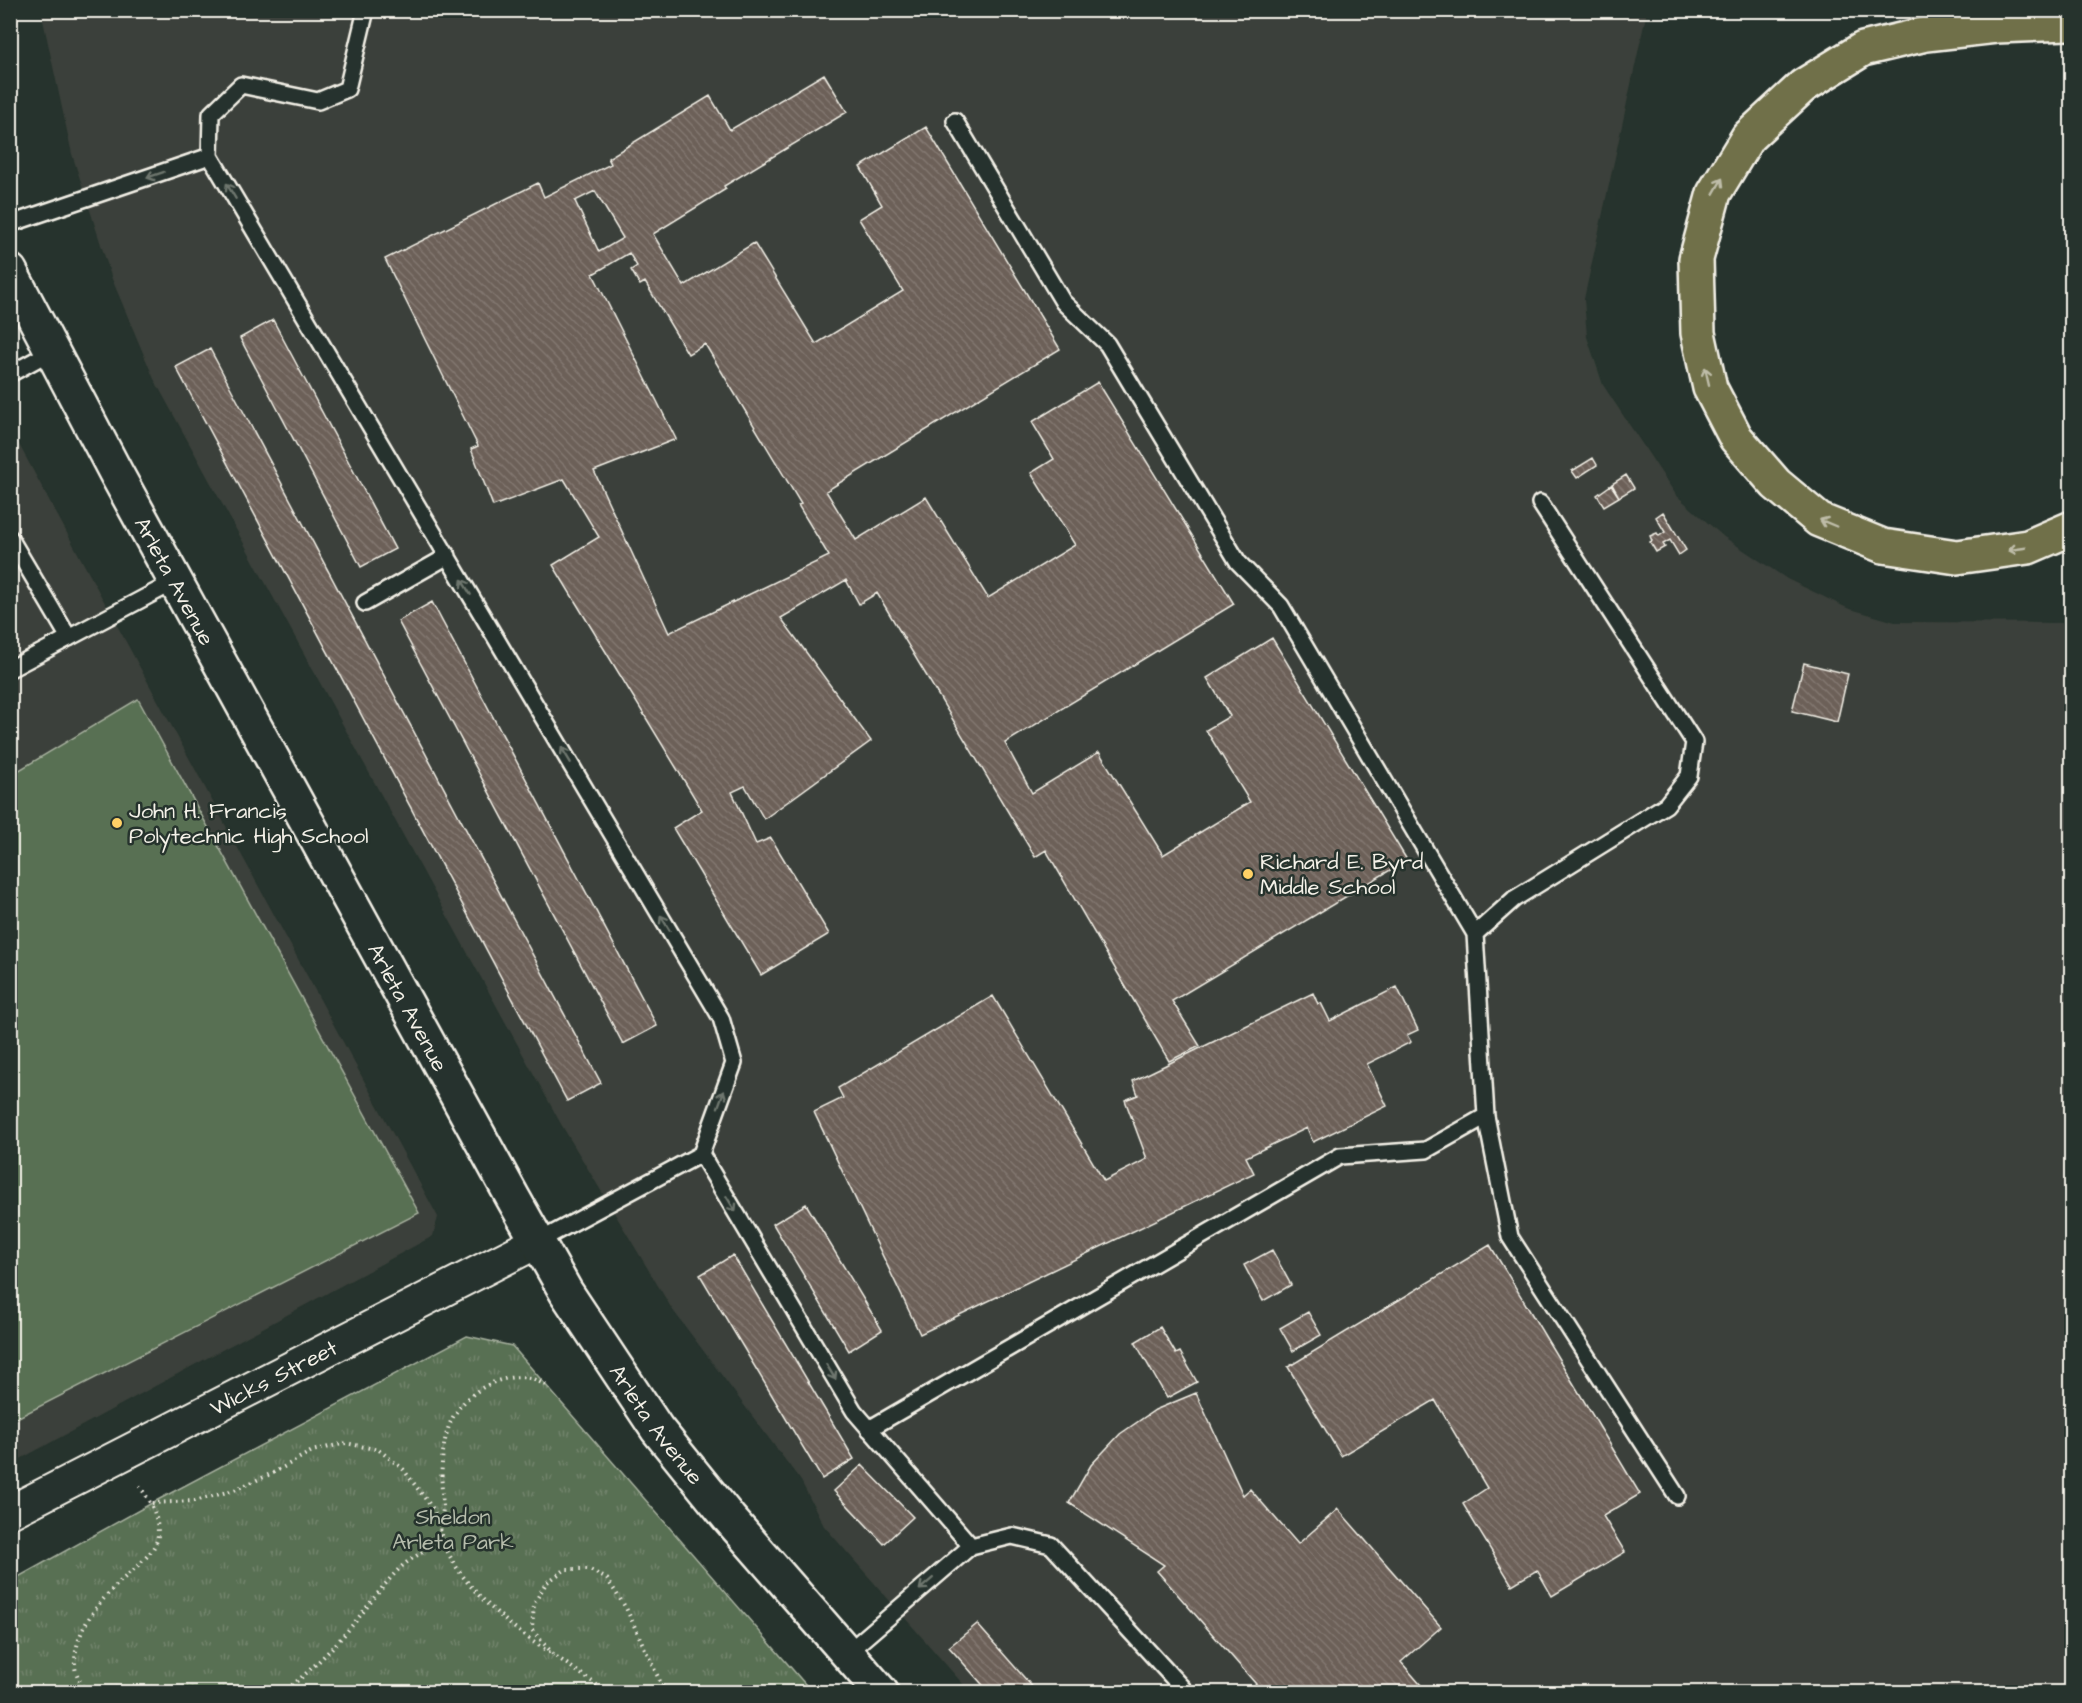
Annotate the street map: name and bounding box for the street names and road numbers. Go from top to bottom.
street label: Arleta Avenue [126,512,221,651]
street label: Arleta Avenue [359,938,455,1078]
street label: Wicks Street [205,1333,343,1424]
street label: Arleta Avenue [601,1359,710,1492]

